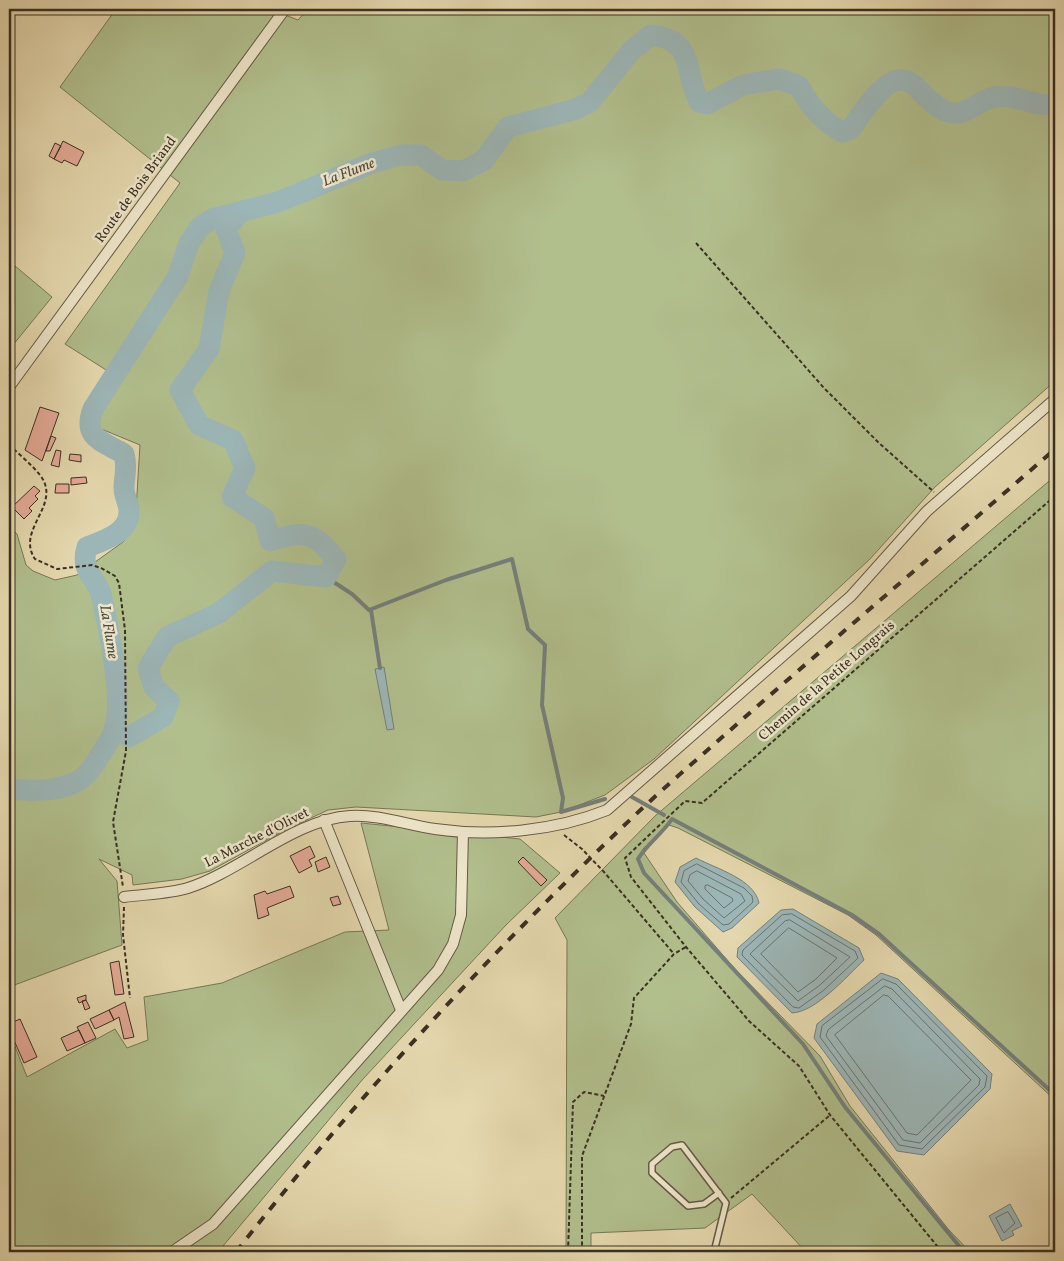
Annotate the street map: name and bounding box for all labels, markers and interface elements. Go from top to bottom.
street label: Route de Bois Briand [91,133,181,247]
water label: La Flume [320,153,379,193]
water label: La Flume [93,603,123,661]
street label: Chemin de la Petite Longrais [755,616,899,746]
street label: La Marche d'Olivet [201,803,313,873]

